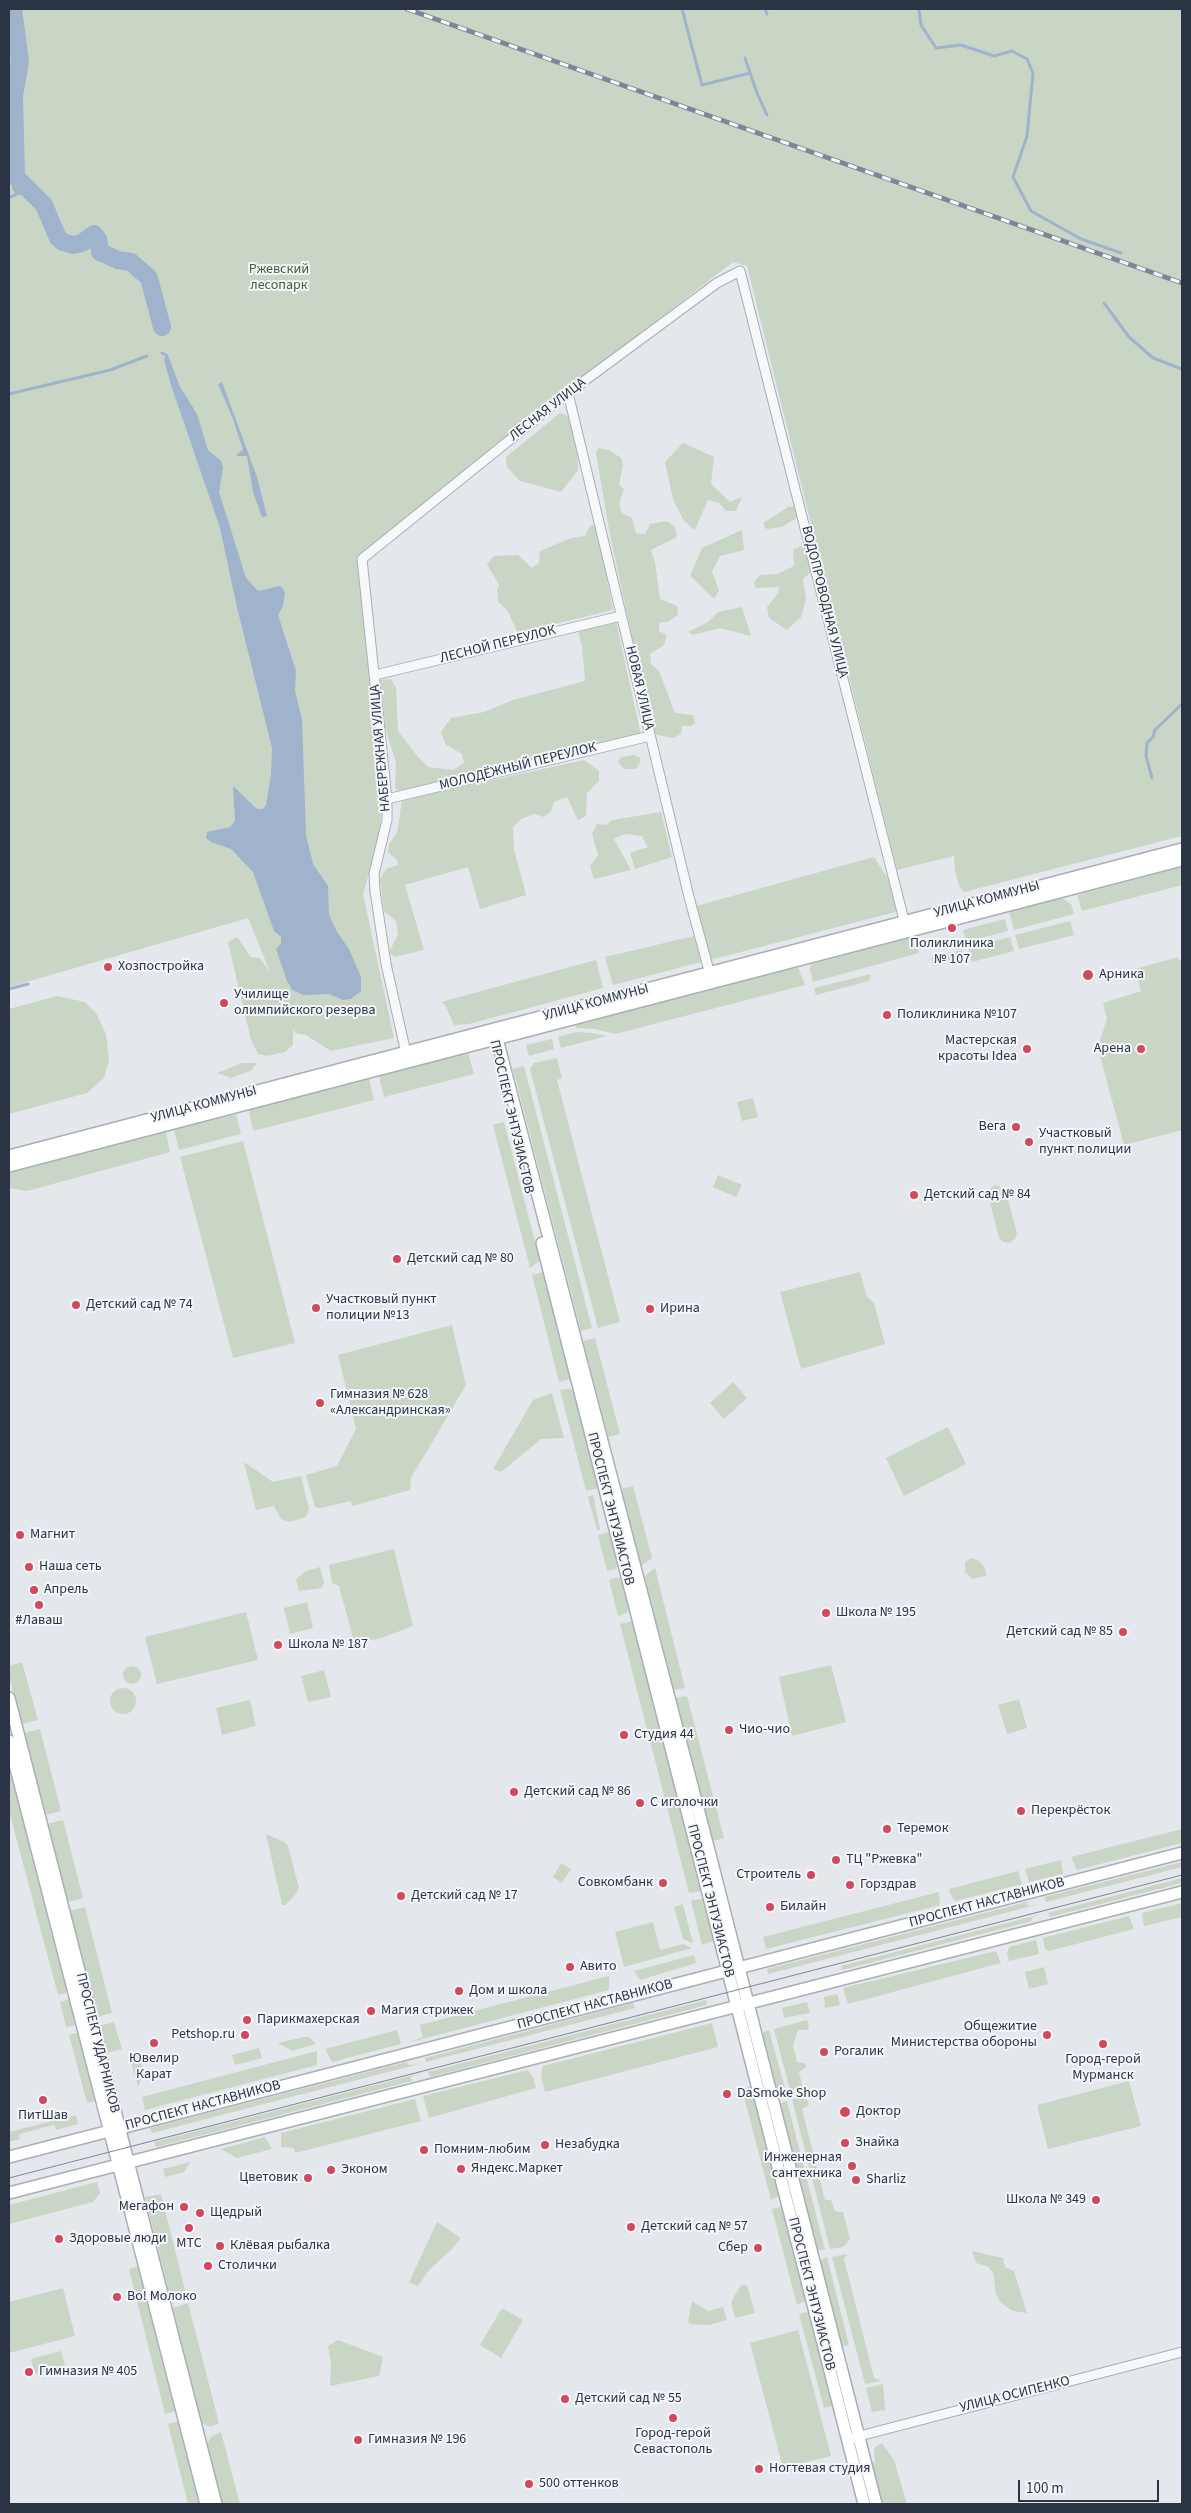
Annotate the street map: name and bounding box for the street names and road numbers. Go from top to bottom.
street label: ЛЕСНАЯ УЛИЦА [506,375,590,445]
street label: ВОДОПРОВОДНАЯ УЛИЦА [797,524,851,680]
street label: ЛЕСНОЙ ПЕРЕУЛОК [438,622,558,668]
street label: НОВАЯ УЛИЦА [621,644,657,732]
street label: НАБЕРЕЖНАЯ УЛИЦА [367,684,395,812]
street label: МОЛОДЁЖНЫЙ ПЕРЕУЛОК [438,739,598,795]
street label: УЛИЦА КОММУНЫ [932,878,1042,922]
street label: УЛИЦА КОММУНЫ [541,981,651,1025]
street label: ПРОСПЕКТ ЭНТУЗИАСТОВ [485,1038,537,1196]
street label: УЛИЦА КОММУНЫ [149,1083,259,1127]
street label: ПРОСПЕКТ ЭНТУЗИАСТОВ [583,1431,637,1587]
street label: ПРОСПЕКТ ЭНТУЗИАСТОВ [683,1823,737,1979]
street label: ПРОСПЕКТ НАСТАВНИКОВ [908,1874,1066,1932]
street label: ПРОСПЕКТ УДАРНИКОВ [71,1971,123,2115]
street label: ПРОСПЕКТ НАСТАВНИКОВ [516,1976,674,2034]
street label: ПРОСПЕКТ НАСТАВНИКОВ [124,2077,282,2135]
street label: ПРОСПЕКТ ЭНТУЗИАСТОВ [784,2216,838,2372]
street label: УЛИЦА ОСИПЕНКО [958,2373,1072,2417]

